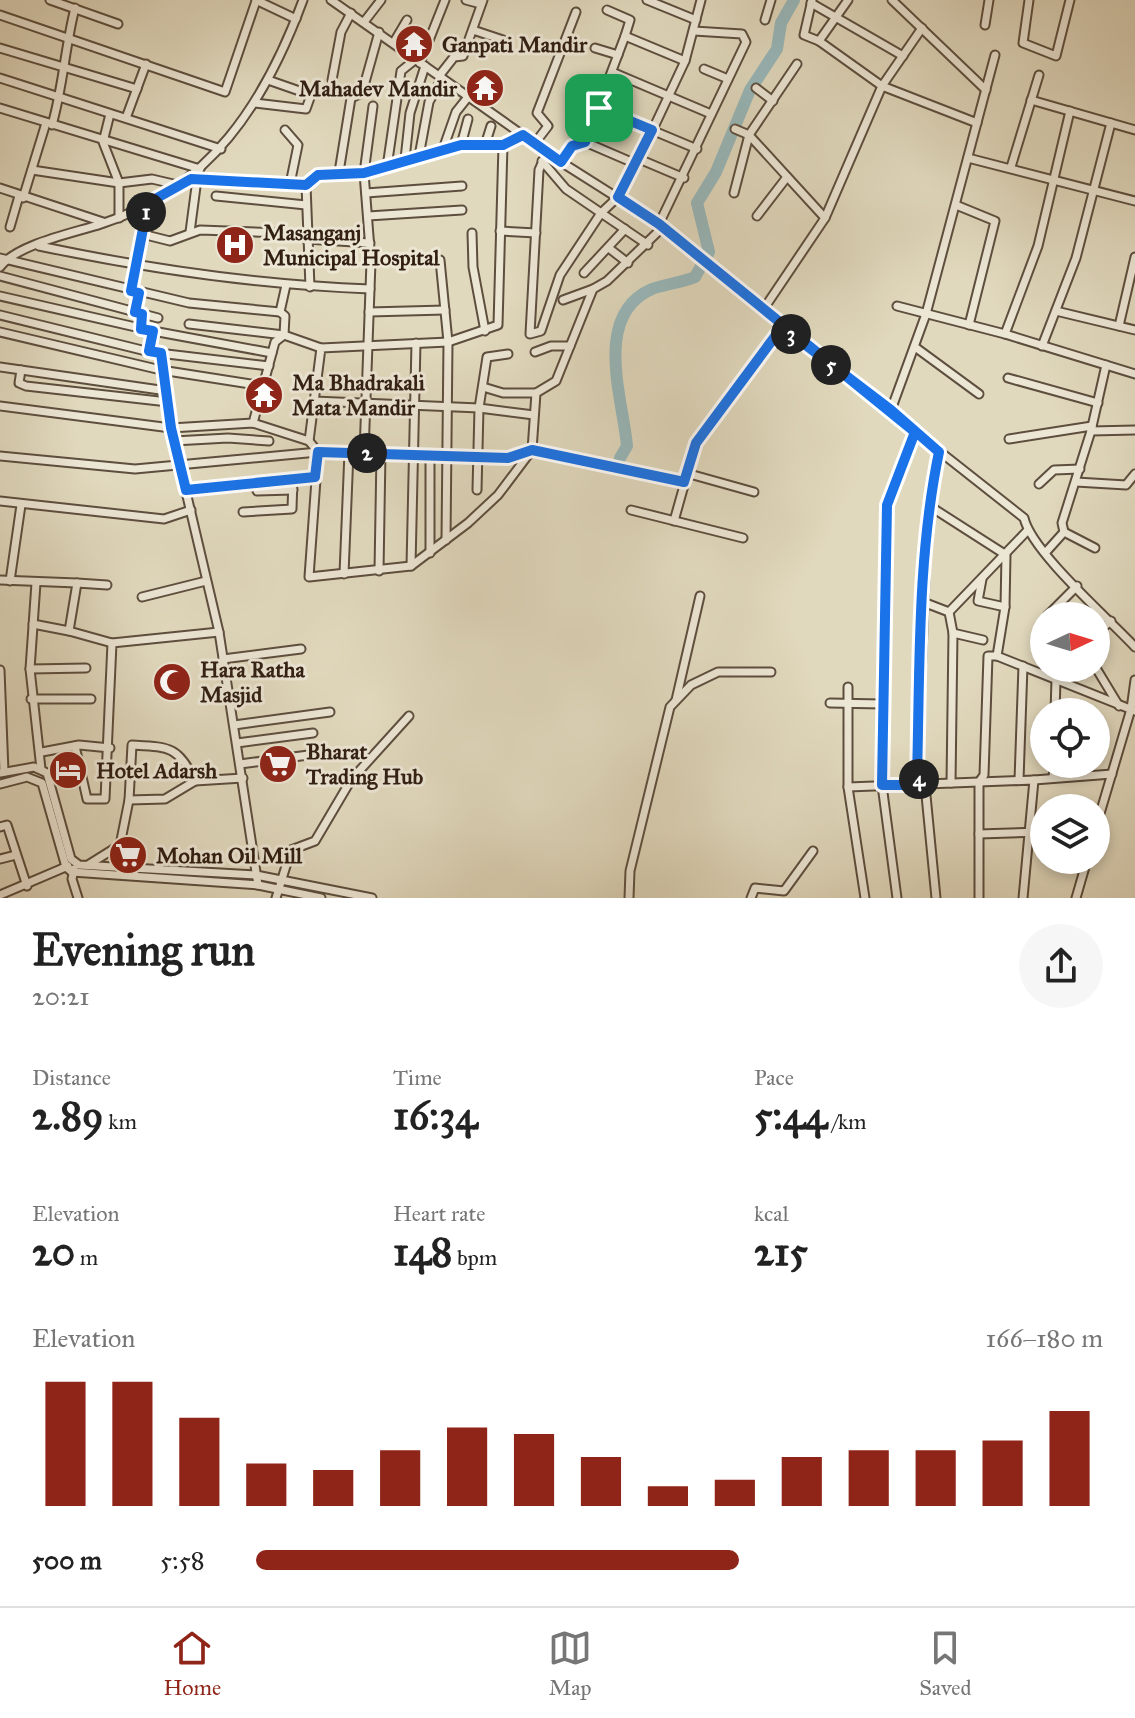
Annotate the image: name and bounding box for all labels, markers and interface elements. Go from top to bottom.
temple icon: Ganpati Mandir [393,23,435,65]
place label: Ganpati Mandir [442,31,588,58]
temple icon: Mahadev Mandir [464,67,506,109]
pin [565,74,633,142]
place label: Mahadev Mandir [299,75,458,102]
icon: arrive [577,86,621,130]
pin: 1 [126,192,166,232]
text: 1 [142,198,150,225]
place label: Masanganj Municipal Hospital [263,219,440,271]
hospital icon: Masanganj Municipal Hospital [214,224,256,266]
pin: 3 [771,314,811,354]
text: 3 [787,320,795,347]
pin: 5 [811,345,851,385]
text: 5 [826,351,836,378]
place label: Ma Bhadrakali Mata Mandir [292,369,426,421]
temple icon: Ma Bhadrakali Mata Mandir [243,374,285,416]
pin: 2 [347,433,387,473]
text: 2 [362,439,372,466]
north arrow [1030,602,1110,682]
map controls [1030,602,1110,874]
place label: Hara Ratha Masjid [200,656,305,708]
mosque icon: Hara Ratha Masjid [151,661,193,703]
button: locate [1030,698,1110,778]
place label: Bharat Trading Hub [305,738,424,790]
supermarket icon: Bharat Trading Hub [257,743,299,785]
hotel icon: Hotel Adarsh [47,749,89,791]
place label: Hotel Adarsh [96,757,218,784]
pin: 4 [899,759,939,799]
text: 4 [913,765,925,792]
button: layers [1030,794,1110,874]
supermarket icon: Mohan Oil Mill [107,834,149,876]
place label: Mohan Oil Mill [156,842,303,869]
text: Evening run [32,923,255,977]
button: share [1019,924,1103,1008]
text: 20:21 [32,980,90,1012]
text: Distance [32,1064,111,1091]
text: Time [393,1064,442,1091]
text: Pace [754,1064,794,1091]
text: 2.89 [32,1091,104,1140]
text: 16:34 [393,1091,478,1140]
text: 5:44 [754,1091,827,1140]
text: km [104,1108,137,1135]
text: /km [827,1108,867,1135]
text: Elevation [32,1200,119,1227]
text: Heart rate [393,1200,486,1227]
text: kcal [754,1200,789,1227]
text: 20 [32,1227,75,1276]
text: 148 [393,1227,452,1276]
text: 215 [754,1227,808,1276]
text: m [75,1244,98,1271]
text: bpm [452,1244,497,1271]
text: Elevation [32,1322,135,1354]
text: 166–180 m [986,1322,1103,1354]
text: 500 m [32,1544,102,1576]
text: 5:58 [160,1544,205,1576]
tab: Home [164,1626,221,1701]
tab: Map [548,1626,592,1701]
tab: Saved [919,1626,971,1701]

